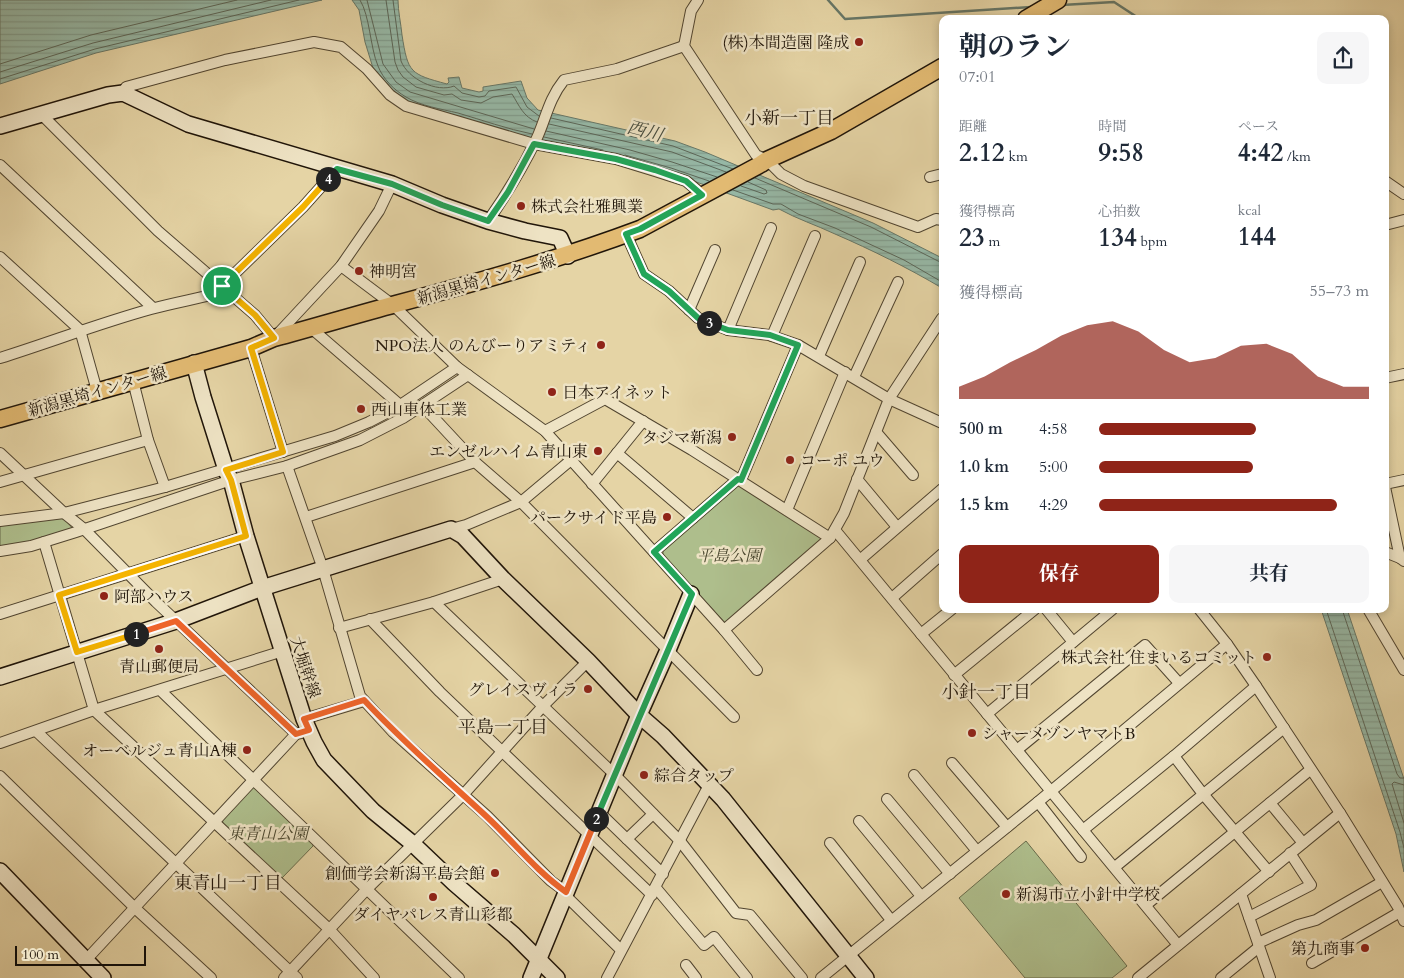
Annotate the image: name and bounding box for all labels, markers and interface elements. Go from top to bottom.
text: 朝のラン [959,28,1071,66]
place label: (株)本間造園 隆成 [723,32,849,54]
button: share [1317,32,1369,84]
marker: (株)本間造園 隆成 [853,36,865,48]
text: 07:01 [959,66,996,88]
district label: 小新一丁目 [744,106,834,131]
water label: 西川 [624,115,667,149]
text: 距離 [959,117,987,136]
text: 時間 [1098,117,1126,136]
text: ペース [1238,117,1279,136]
text: 2.12 [959,136,1005,170]
text: 9:58 [1098,136,1144,170]
text: 4:42 [1238,136,1283,170]
text: km [1005,147,1028,166]
text: /km [1283,147,1311,166]
pin: 4 [316,166,340,192]
text: 4 [325,170,332,189]
place label: 株式会社雅興業 [531,196,643,218]
marker: 株式会社雅興業 [515,200,527,212]
text: kcal [1238,201,1261,220]
text: 獲得標高 [959,202,1015,221]
text: 心拍数 [1098,202,1140,221]
text: 144 [1238,220,1276,254]
text: 23 [959,221,985,255]
text: 134 [1098,221,1137,255]
text: m [985,232,1000,251]
text: bpm [1137,232,1167,251]
street label: 新潟黒埼インター線 [414,250,558,310]
place label: 神明宮 [369,261,417,283]
pin [201,265,243,307]
marker: 神明宮 [353,265,365,277]
icon: arrive [208,272,236,300]
text: 55–73 m [1310,280,1369,302]
text: 獲得標高 [959,282,1023,304]
pin: 3 [696,310,722,336]
text: 3 [706,314,713,333]
place label: NPO法人 のんびーりアミティ [375,335,591,357]
marker: NPO法人 のんびーりアミティ [595,339,607,351]
street label: 新潟黒埼インター線 [25,362,169,422]
place label: 日本アイネット [562,382,672,404]
marker: 日本アイネット [546,386,558,398]
place label: 西山車体工業 [371,399,467,421]
marker: 西山車体工業 [355,403,367,415]
text: 500 m [959,418,1003,440]
text: 4:58 [1039,418,1068,440]
place label: タジマ新潟 [642,427,722,449]
marker: タジマ新潟 [726,431,738,443]
place label: エンゼルハイム青山東 [429,441,588,463]
marker: エンゼルハイム青山東 [592,445,604,457]
place label: コーポ ユウ [800,450,884,472]
marker: コーポ ユウ [784,454,796,466]
text: 1.0 km [959,456,1009,478]
text: 5:00 [1039,456,1068,478]
text: 1.5 km [959,494,1009,516]
text: 4:29 [1039,494,1068,516]
place label: パークサイド平島 [530,507,657,529]
marker: パークサイド平島 [661,511,673,523]
park label: 平島公園 [697,545,764,567]
button: 保存 [959,545,1159,603]
button: 共有 [1169,545,1369,603]
place label: 阿部ハウス [114,586,194,608]
marker: 阿部ハウス [98,590,110,602]
pin: 1 [124,622,148,646]
text: 1 [133,625,140,644]
street label: 大堀幹線 [285,633,325,701]
marker: 青山郵便局 [153,643,165,655]
place label: 株式会社 住まいるコミット [1061,647,1257,669]
marker: 株式会社 住まいるコミット [1261,651,1273,663]
place label: 青山郵便局 [119,656,199,678]
place label: グレイスヴィラ [468,679,578,701]
district label: 小針一丁目 [941,680,1031,705]
marker: グレイスヴィラ [582,683,594,695]
district label: 平島一丁目 [458,715,548,740]
place label: シャーメゾンヤマトB [982,723,1135,745]
marker: シャーメゾンヤマトB [966,727,978,739]
place label: オーベルジュ青山A棟 [82,740,237,762]
marker: オーベルジュ青山A棟 [241,744,253,756]
place label: 綜合タップ [654,765,734,787]
marker: 綜合タップ [638,769,650,781]
pin: 2 [584,806,608,832]
text: 2 [593,810,600,829]
park label: 東青山公園 [228,823,311,845]
place label: 創価学会新潟平島会館 [325,863,485,885]
marker: 創価学会新潟平島会館 [489,867,501,879]
district label: 東青山一丁目 [174,871,282,896]
place label: 新潟市立小針中学校 [1016,884,1160,906]
marker: 新潟市立小針中学校 [1000,888,1012,900]
marker: ダイヤパレス青山彩都 [427,891,439,903]
place label: ダイヤパレス青山彩都 [353,904,513,926]
place label: 第九商事 [1291,938,1355,960]
marker: 第九商事 [1359,942,1371,954]
scale bar [15,943,146,966]
text: 100 m [22,945,59,964]

